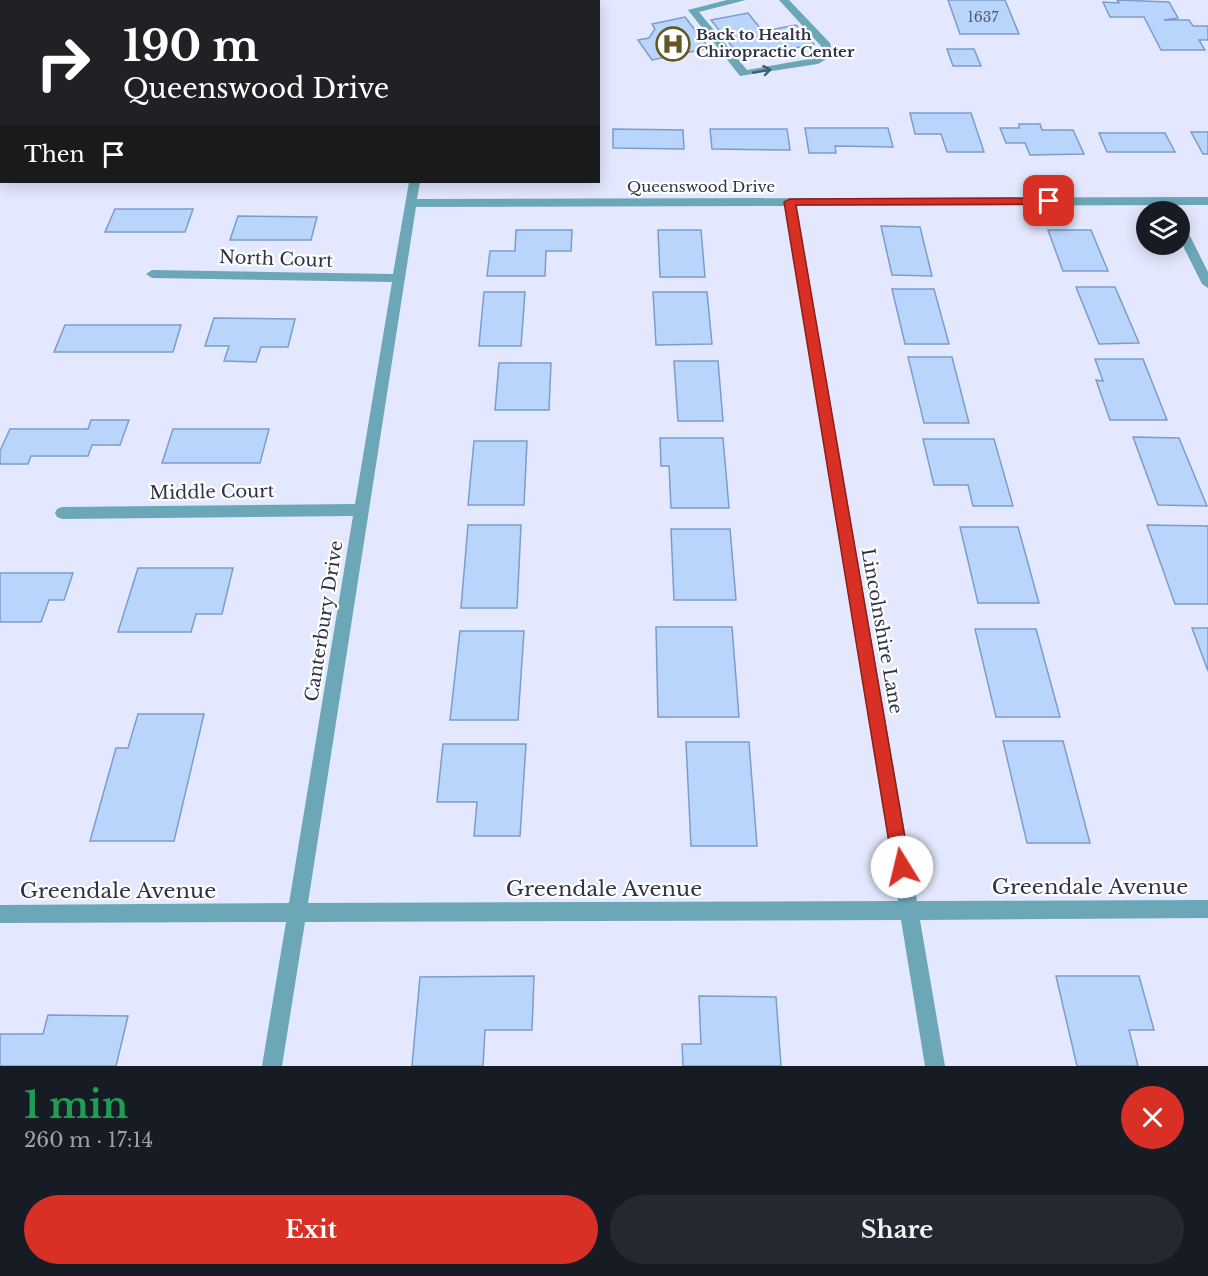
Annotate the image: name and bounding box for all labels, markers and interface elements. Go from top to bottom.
house number: 1637 [968,8,999,26]
text: 190 m [123,20,259,72]
icon: right [24,24,102,102]
place label: Back to Health Chiropractic Center [696,25,855,61]
hospital icon: Back to Health Chiropractic Center [655,26,691,62]
one-way arrow [752,65,771,76]
text: Queenswood Drive [123,72,389,105]
icon: arrive [97,138,130,171]
text: Then [24,141,85,168]
pin [1023,175,1074,226]
street label: Queenswood Drive [627,177,775,196]
icon: arrive [1032,184,1065,217]
map controls [1136,201,1190,255]
button: layers [1136,201,1190,255]
street label: North Court [219,246,334,272]
street label: Middle Court [149,480,275,504]
street label: Canterbury Drive [300,539,348,703]
street label: Lincolnshire Lane [857,547,907,715]
position arrow [870,835,934,899]
street label: Greendale Avenue [992,874,1188,900]
street label: Greendale Avenue [506,876,702,902]
street label: Greendale Avenue [20,878,216,904]
text: 1 min [24,1083,128,1128]
button: close [1121,1086,1184,1149]
text: 260 m · 17:14 [24,1128,153,1152]
button: Exit [24,1195,598,1264]
button: Share [610,1195,1184,1264]

